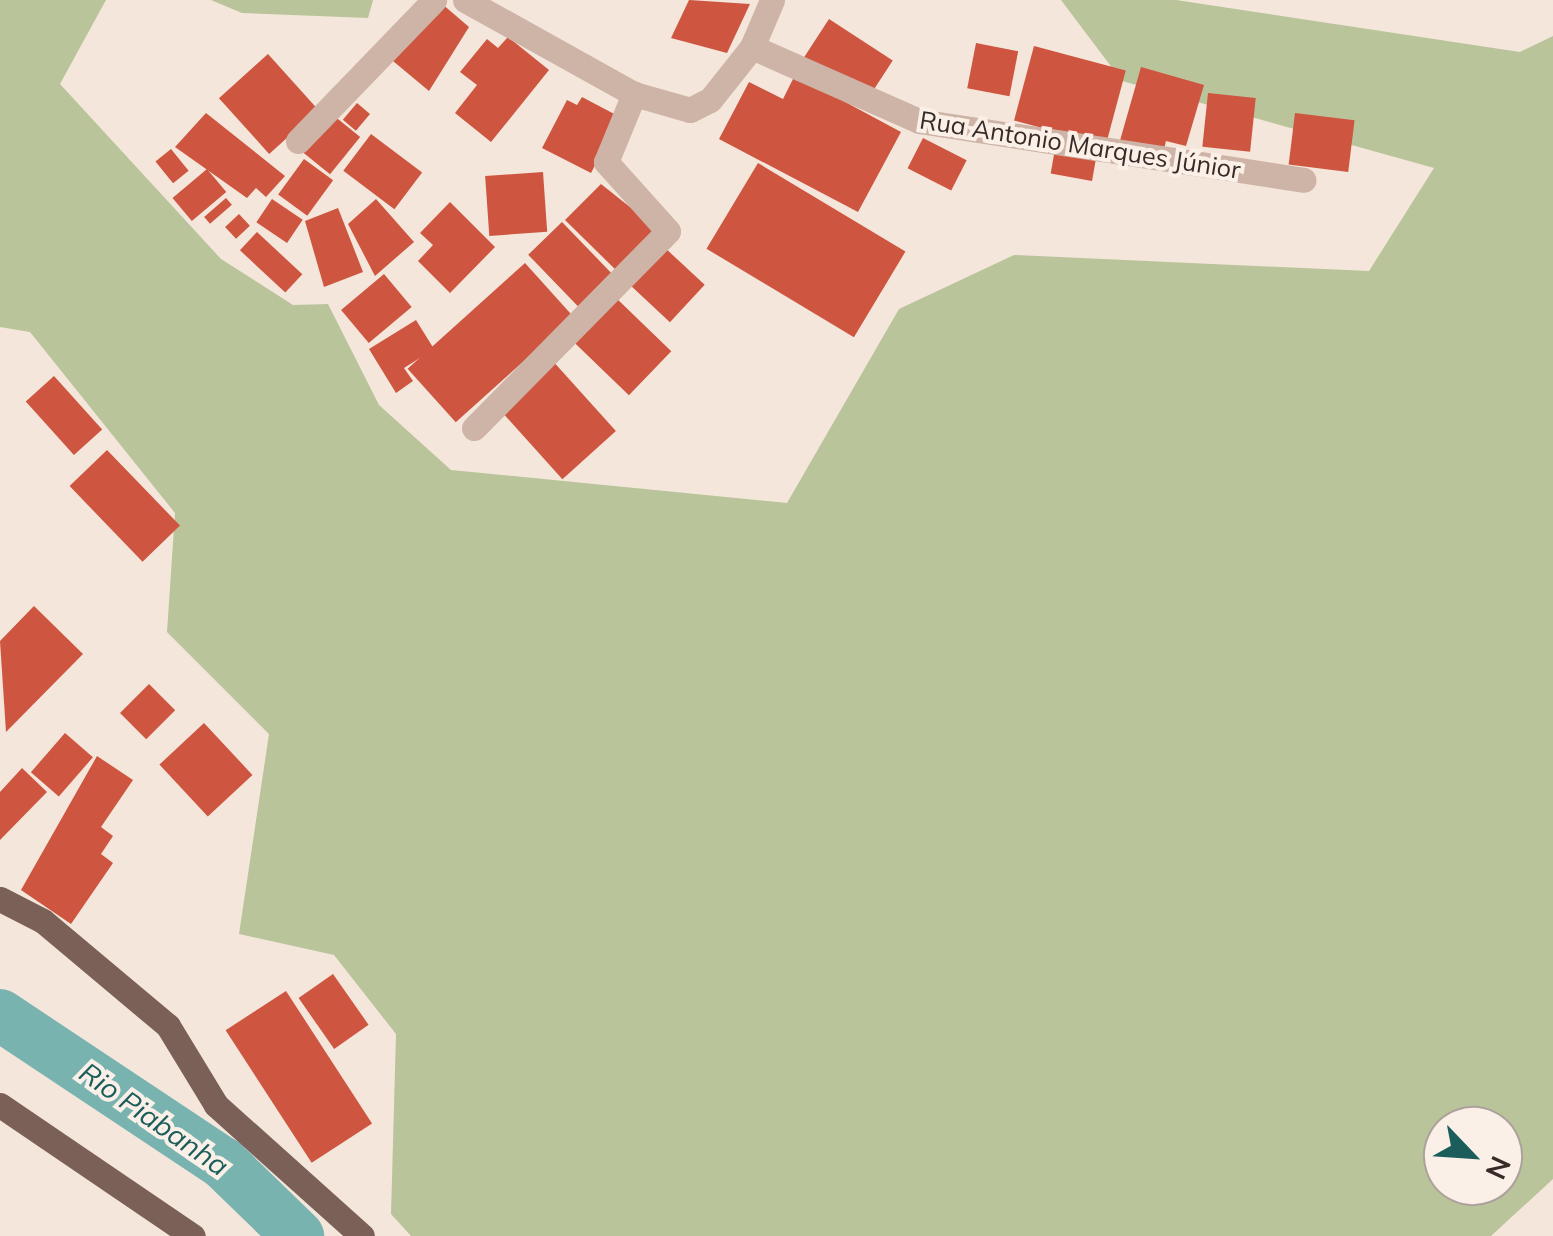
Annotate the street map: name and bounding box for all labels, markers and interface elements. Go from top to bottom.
street label: Rua Antonio Marques Júnior [917,105,1243,185]
water label: Rio Piabanha [73,1055,235,1183]
north arrow [1423,1106,1523,1206]
text: N [1479,1151,1519,1185]

